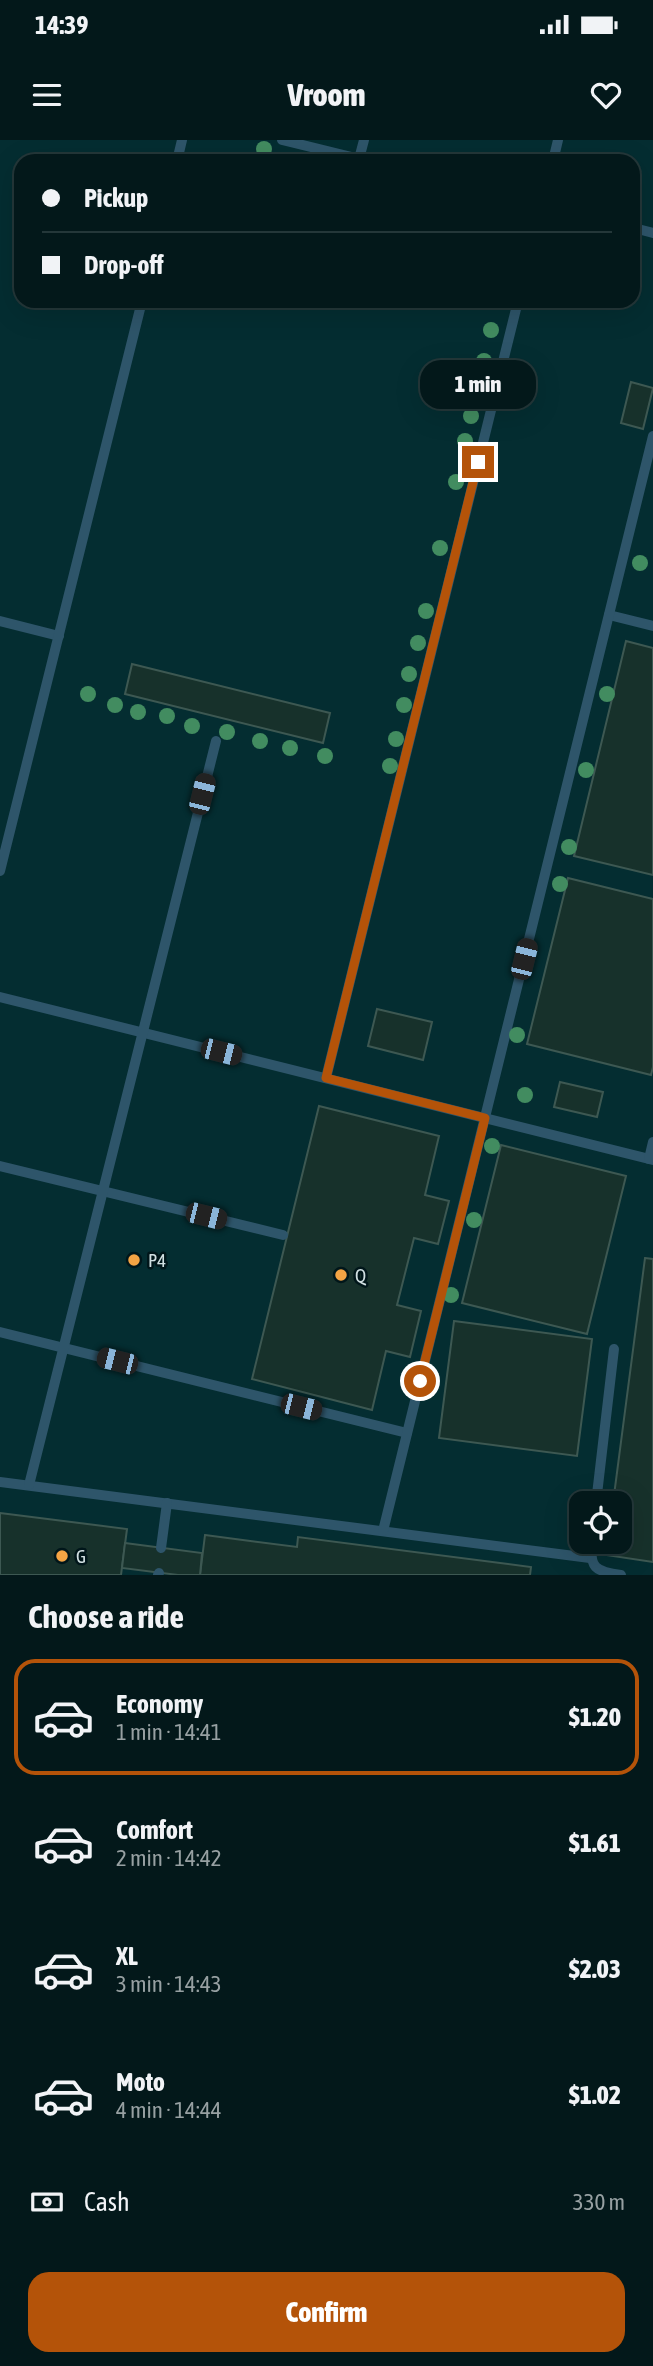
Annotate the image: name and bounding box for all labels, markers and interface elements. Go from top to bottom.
text: 14:39 [35,10,89,40]
icon: menu [28,76,66,114]
text: Vroom [287,76,366,113]
icon: heart [587,76,625,114]
text: Pickup [84,183,148,213]
text: Drop-off [84,250,164,280]
callout: 1 min [420,360,536,410]
text: 1 min [455,371,501,397]
route end [462,446,494,478]
car [187,771,218,817]
car [509,936,540,982]
car [199,1037,244,1067]
car [184,1201,229,1231]
place label: P4 [148,1249,166,1271]
marker: P4 [126,1252,142,1268]
place label: Q [355,1264,367,1286]
marker: Q [333,1267,349,1283]
car [95,1346,140,1376]
route start [404,1365,436,1397]
car [279,1392,324,1422]
map controls [569,1491,632,1554]
button: locate [569,1491,632,1554]
place label: G [76,1545,86,1567]
marker: G [54,1548,70,1564]
text: Choose a ride [28,1598,184,1635]
icon: car [32,1686,95,1749]
text: Economy [116,1689,203,1719]
text: $1.20 [569,1702,621,1732]
text: 1 min · 14:41 [116,1719,222,1745]
icon: car [32,1812,95,1875]
text: Comfort [116,1815,193,1845]
text: $1.61 [569,1828,621,1858]
text: 2 min · 14:42 [116,1845,222,1871]
icon: car [32,1938,95,2001]
text: XL [116,1941,138,1971]
text: $2.03 [569,1954,621,1984]
text: 3 min · 14:43 [116,1971,222,1997]
icon: car [32,2064,95,2127]
text: Moto [116,2067,165,2097]
text: $1.02 [569,2080,621,2110]
text: 4 min · 14:44 [116,2097,222,2123]
icon: cash [28,2183,66,2221]
text: Cash [84,2187,130,2217]
text: 330 m [573,2189,625,2215]
button: Confirm [28,2272,625,2352]

